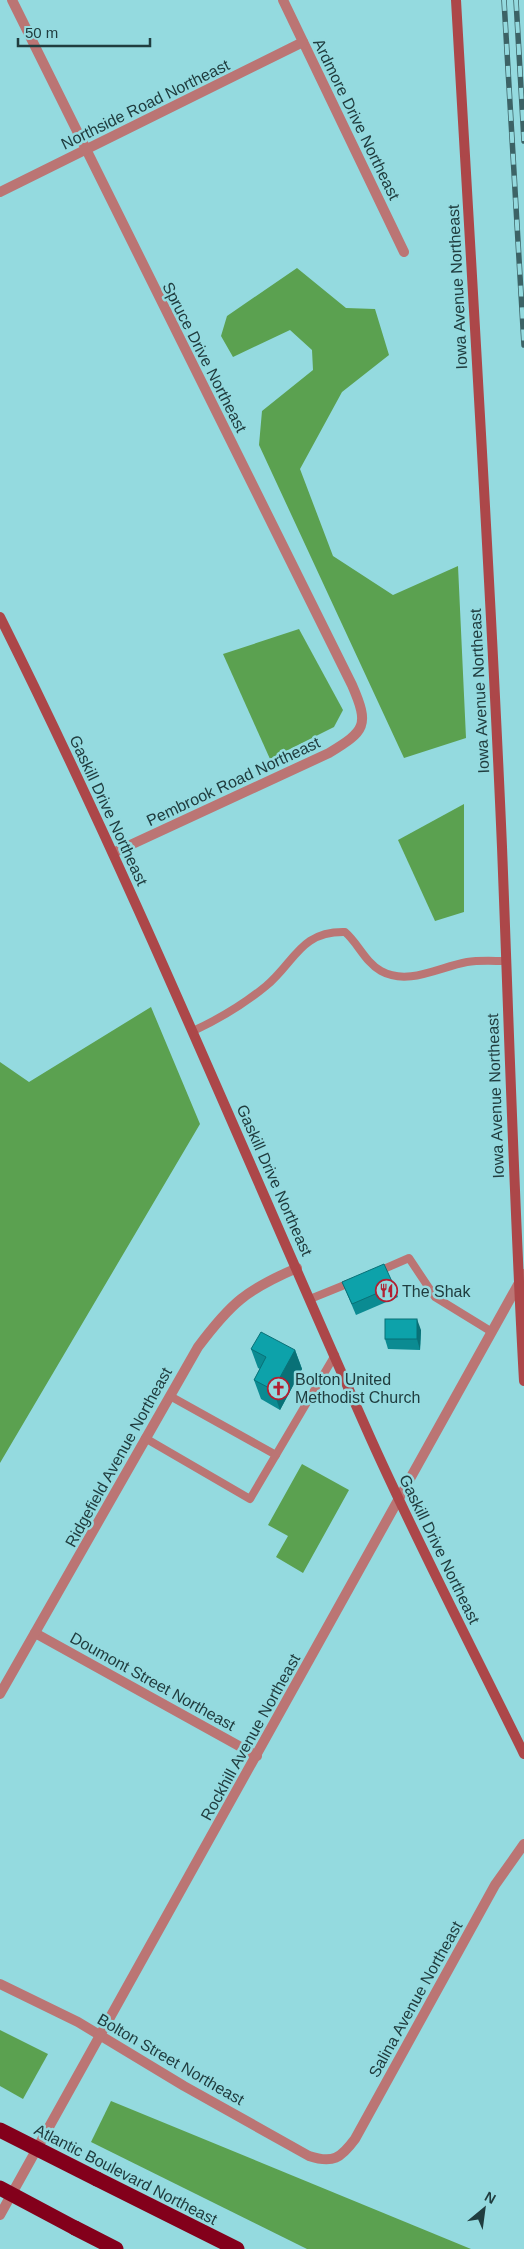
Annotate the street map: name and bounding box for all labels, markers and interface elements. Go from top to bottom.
scale bar [18,15,150,47]
text: 50 m [25,24,58,41]
street label: Ardmore Drive Northeast [310,36,403,203]
street label: Northside Road Northeast [58,56,233,153]
street label: Iowa Avenue Northeast [445,204,470,370]
street label: Spruce Drive Northeast [159,279,250,436]
street label: Iowa Avenue Northeast [467,608,492,774]
street label: Gaskill Drive Northeast [66,732,151,888]
street label: Pembrook Road Northeast [144,733,323,829]
street label: Iowa Avenue Northeast [484,1013,507,1179]
street label: Gaskill Drive Northeast [234,1102,316,1259]
restaurant icon: The Shak [374,1279,398,1303]
place label: The Shak [402,1283,471,1300]
street label: Ridgefield Avenue Northeast [62,1364,175,1550]
place label: Bolton United Methodist Church [295,1371,420,1406]
church icon: Bolton United Methodist Church [267,1376,291,1400]
street label: Gaskill Drive Northeast [396,1472,483,1627]
street label: Doumont Street Northeast [67,1629,239,1734]
street label: Rockhill Avenue Northeast [198,1651,304,1823]
street label: Salina Avenue Northeast [365,1918,466,2080]
street label: Bolton Street Northeast [94,2010,247,2109]
street label: Atlantic Boulevard Northeast [32,2121,220,2228]
north arrow [459,2184,509,2234]
text: N [482,2188,499,2207]

